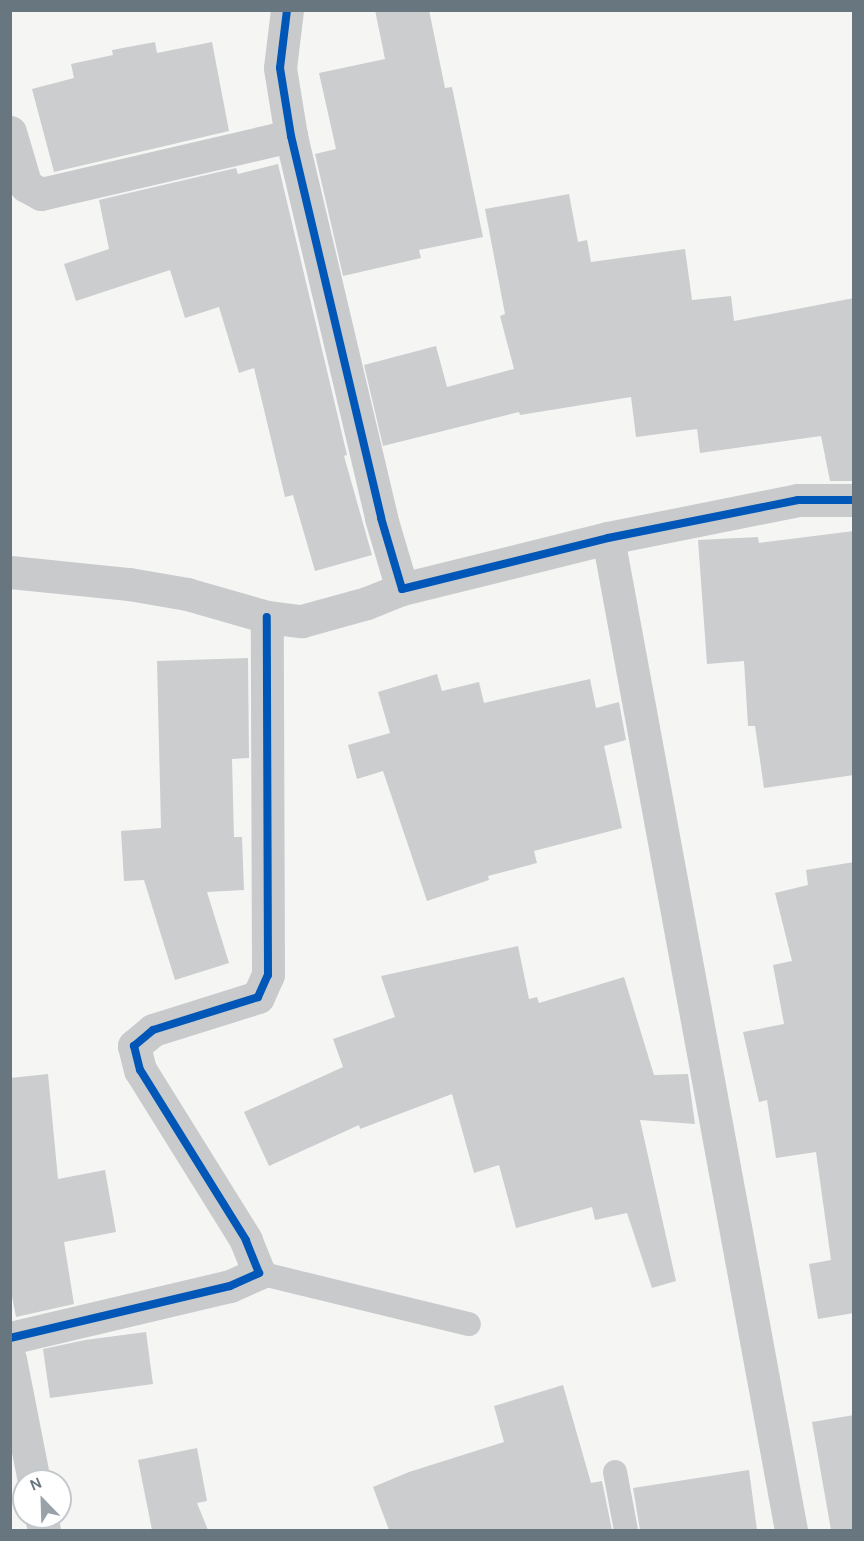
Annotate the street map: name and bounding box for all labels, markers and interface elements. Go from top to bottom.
north arrow [12,1469,72,1529]
text: N [27,1473,45,1495]

